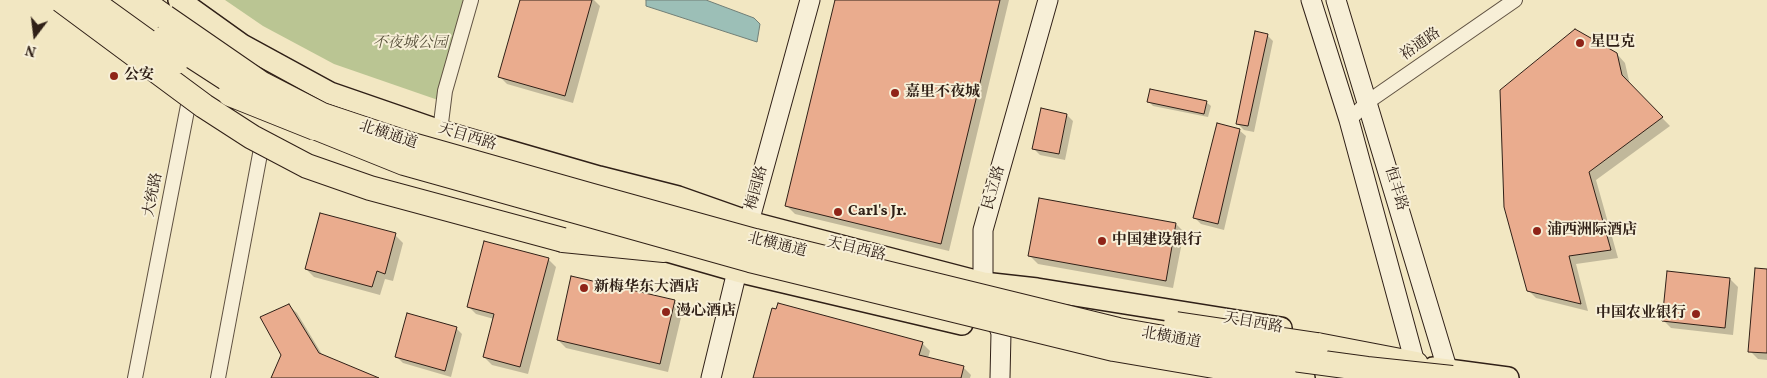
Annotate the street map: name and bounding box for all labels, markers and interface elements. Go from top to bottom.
north arrow [10,10,60,60]
street label: 裕通路 [1397,25,1445,65]
place label: 星巴克 [1590,34,1635,52]
park label: 不夜城公园 [373,35,447,53]
marker: 星巴克 [1574,37,1586,49]
text: N [24,39,38,60]
place label: 公安 [124,67,154,85]
marker: 公安 [108,70,120,82]
place label: 嘉里不夜城 [905,84,980,102]
marker: 嘉里不夜城 [889,87,901,99]
street label: 北横通道 [357,118,419,154]
street label: 天目西路 [436,121,498,155]
street label: 梅园路 [743,164,773,212]
street label: 民立路 [980,164,1010,212]
street label: 恒丰路 [1380,165,1410,213]
street label: 大统路 [141,171,167,219]
place label: Carl's Jr. [848,203,907,221]
marker: Carl's Jr. [832,206,844,218]
place label: 浦西洲际酒店 [1547,222,1637,240]
marker: 浦西洲际酒店 [1531,225,1543,237]
street label: 北横通道 [746,230,808,262]
place label: 中国建设银行 [1112,232,1202,250]
street label: 天目西路 [825,234,887,266]
marker: 中国建设银行 [1096,235,1108,247]
place label: 新梅华东大酒店 [594,279,699,297]
marker: 新梅华东大酒店 [578,282,590,294]
place label: 漫心酒店 [676,303,736,321]
place label: 中国农业银行 [1596,305,1686,323]
marker: 漫心酒店 [660,306,672,318]
marker: 中国农业银行 [1690,308,1702,320]
street label: 天目西路 [1222,310,1284,338]
street label: 北横通道 [1140,325,1202,353]

